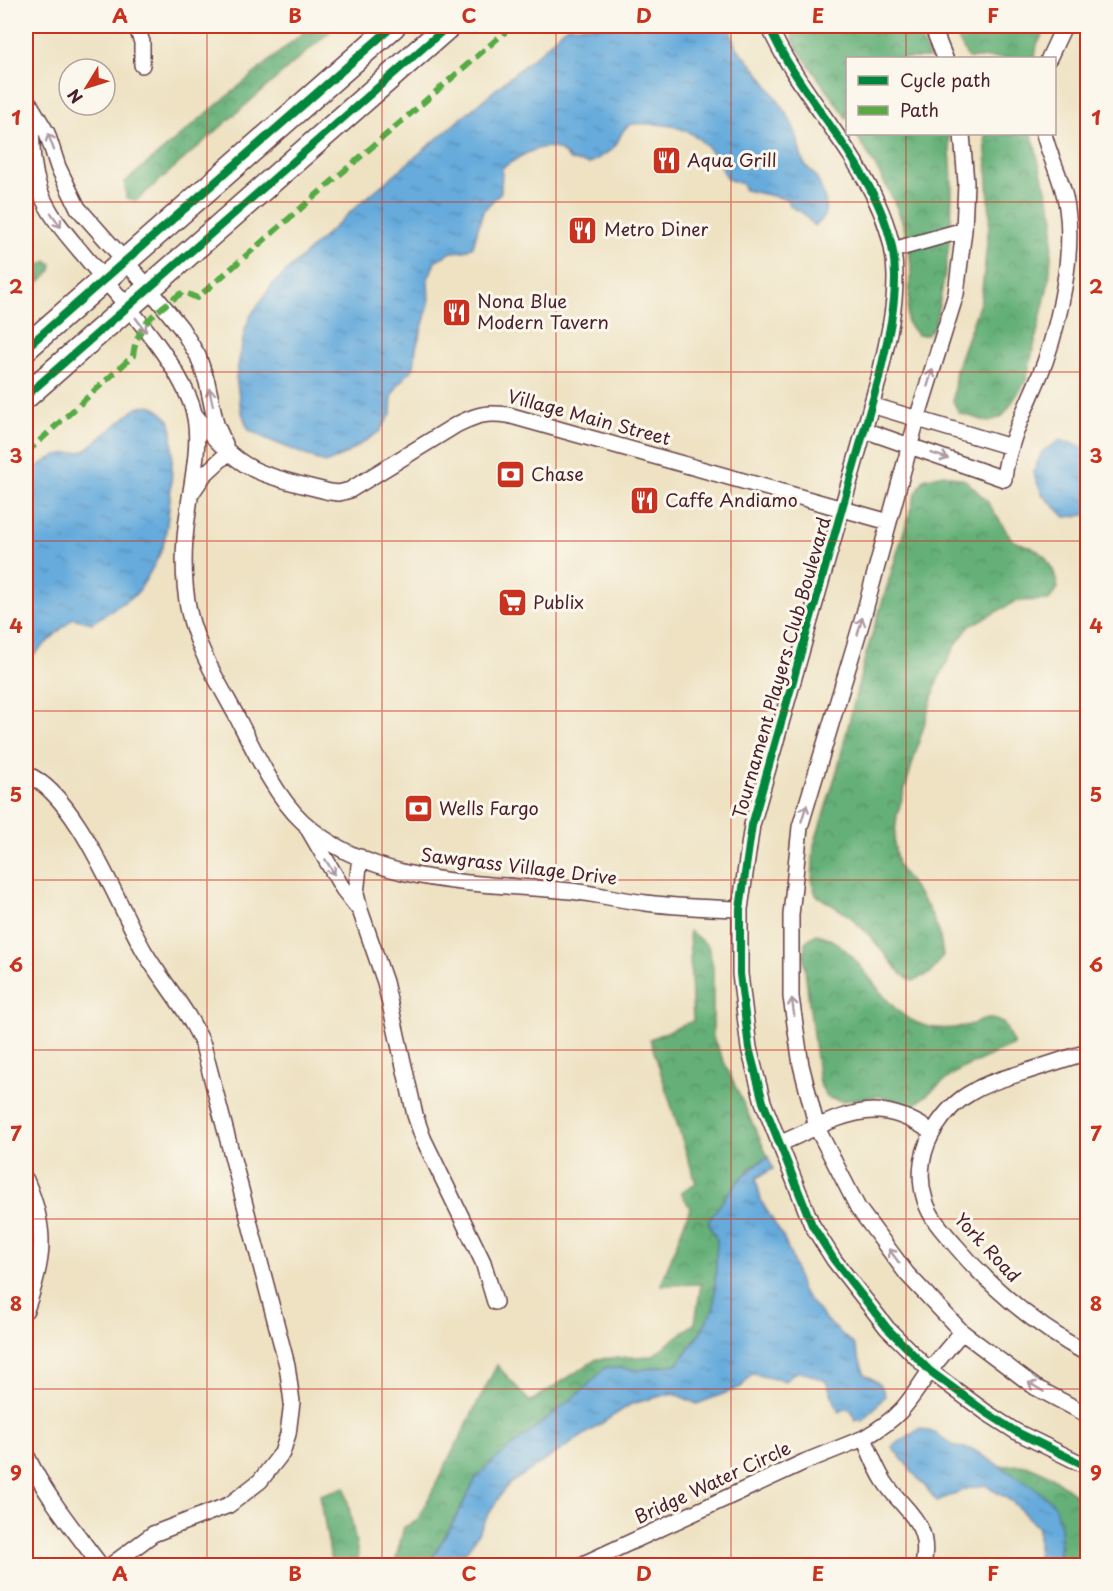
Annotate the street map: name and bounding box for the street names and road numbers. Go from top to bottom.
street label: Village Main Street [505,382,674,451]
street label: Tournament Players Club Boulevard [724,513,837,822]
street label: Sawgrass Village Drive [420,840,619,891]
street label: York Road [949,1206,1027,1288]
street label: Bridge Water Circle [630,1434,795,1530]

